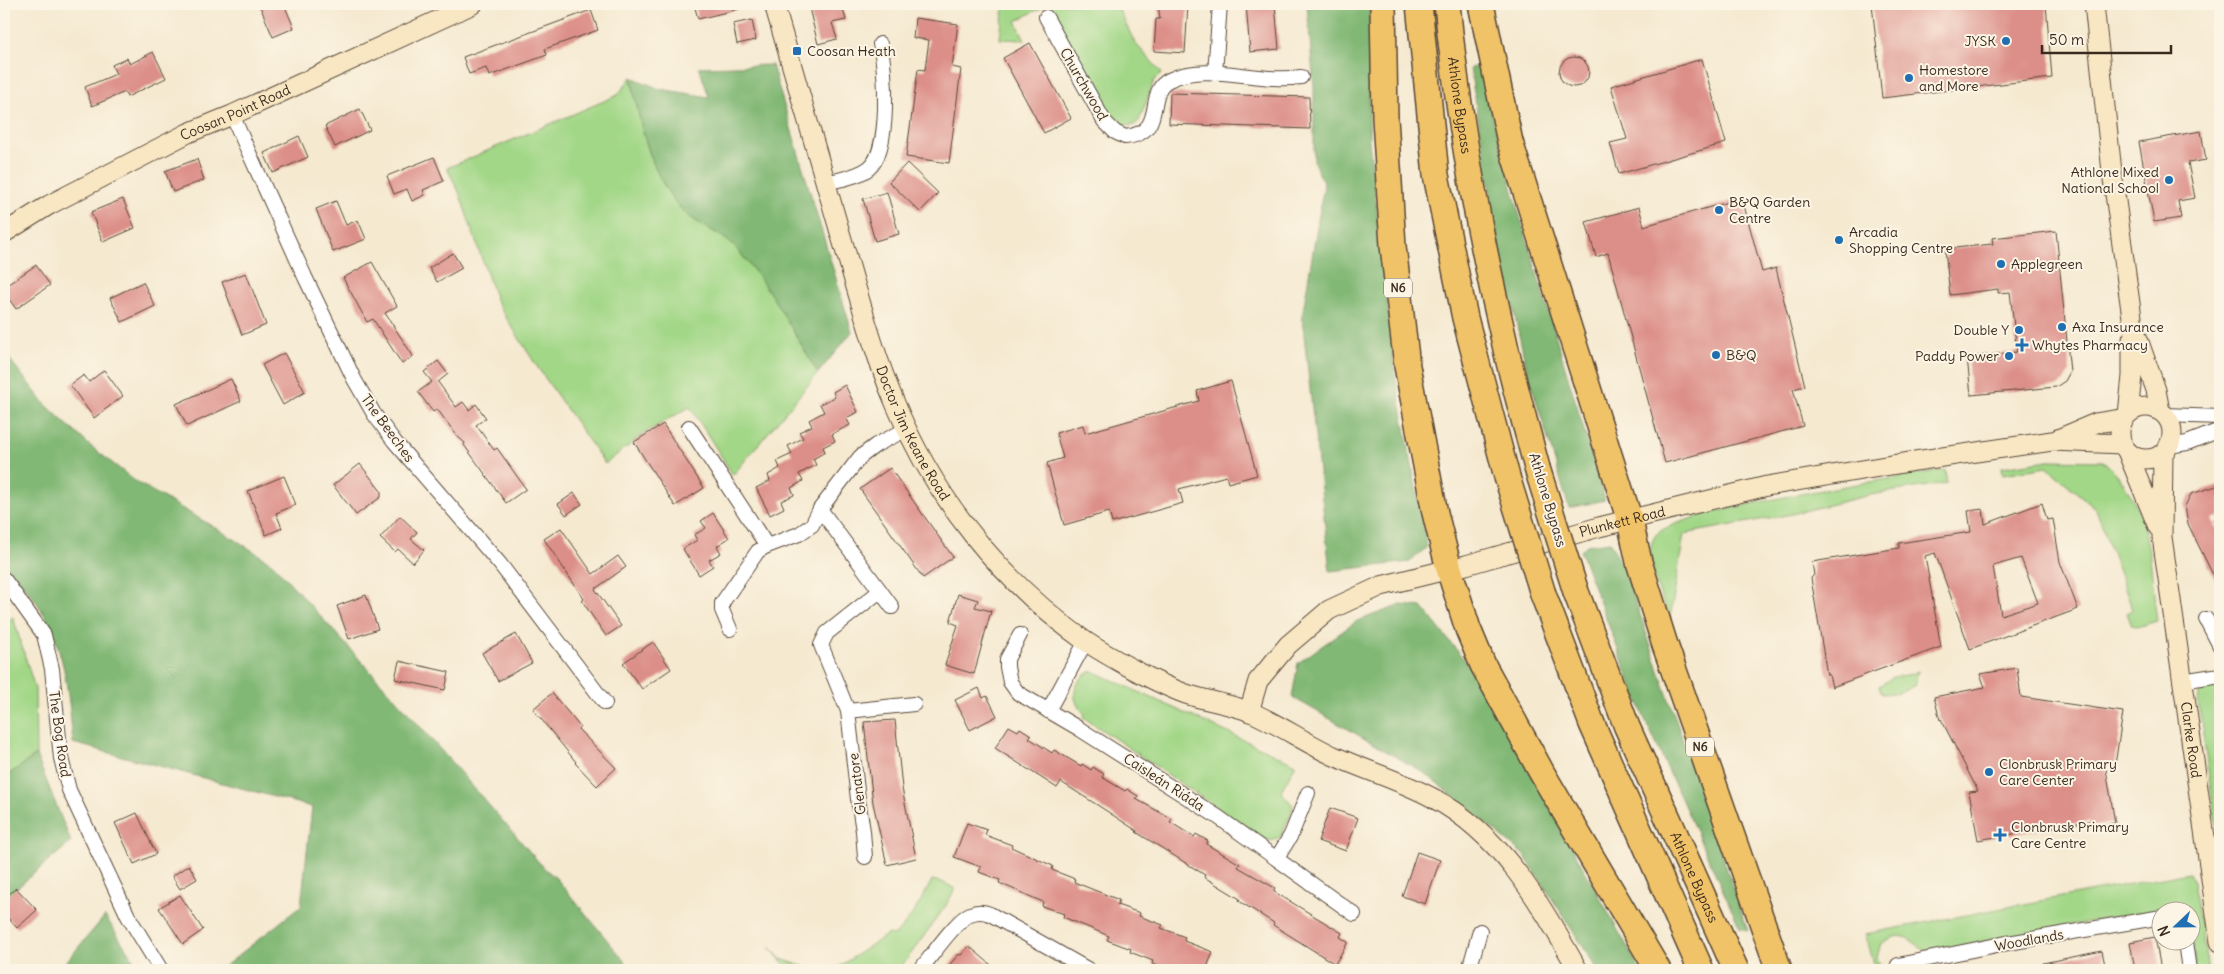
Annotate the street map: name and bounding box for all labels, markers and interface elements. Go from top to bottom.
scale bar [2042,22,2170,54]
text: 50 m [2049,30,2084,49]
place label: JYSK [1964,32,1996,50]
marker: JYSK [2000,35,2012,47]
place label: Coosan Heath [807,42,896,60]
street label: Churchwood [1056,44,1112,124]
marker: Coosan Heath [791,45,803,57]
street label: Athlone Bypass [1444,56,1476,155]
place label: Homestore and More [1919,61,1989,95]
marker: Homestore and More [1903,72,1915,84]
street label: Coosan Point Road [177,80,293,145]
place label: Athlone Mixed National School [2061,163,2159,197]
marker: Athlone Mixed National School [2163,174,2175,186]
place label: B&Q Garden Centre [1729,193,1810,227]
marker: B&Q Garden Centre [1713,204,1725,216]
place label: Arcadia Shopping Centre [1849,223,1953,257]
marker: Arcadia Shopping Centre [1833,234,1845,246]
place label: Applegreen [2011,255,2083,273]
marker: Applegreen [1995,258,2007,270]
road number: N6 [1384,278,1412,298]
place label: Axa Insurance [2072,318,2164,336]
place label: Double Y [1954,321,2009,339]
marker: Axa Insurance [2056,321,2068,333]
marker: Double Y [2013,324,2025,336]
place label: Whytes Pharmacy [2032,336,2148,354]
marker: Whytes Pharmacy [2016,339,2028,351]
place label: B&Q [1726,346,1756,364]
place label: Paddy Power [1915,347,1999,365]
marker: B&Q [1710,349,1722,361]
marker: Paddy Power [2003,350,2015,362]
street label: Doctor Jim Keane Road [872,363,954,504]
street label: The Beeches [357,390,419,466]
street label: Athlone Bypass [1525,451,1571,549]
street label: Plunkett Road [1577,502,1667,541]
street label: The Bog Road [45,690,75,778]
street label: Clarke Road [2177,701,2205,779]
road number: N6 [1686,738,1714,756]
street label: Caisleán Riáda [1120,749,1208,815]
street label: Glenatore [844,752,870,816]
place label: Clonbrusk Primary Care Center [1999,755,2117,789]
marker: Clonbrusk Primary Care Center [1983,766,1995,778]
place label: Clonbrusk Primary Care Centre [2011,818,2129,852]
marker: Clonbrusk Primary Care Centre [1993,828,2007,842]
street label: Athlone Bypass [1666,829,1723,925]
north arrow [2152,902,2202,952]
text: N [2154,923,2174,939]
street label: Woodlands [1993,925,2065,955]

